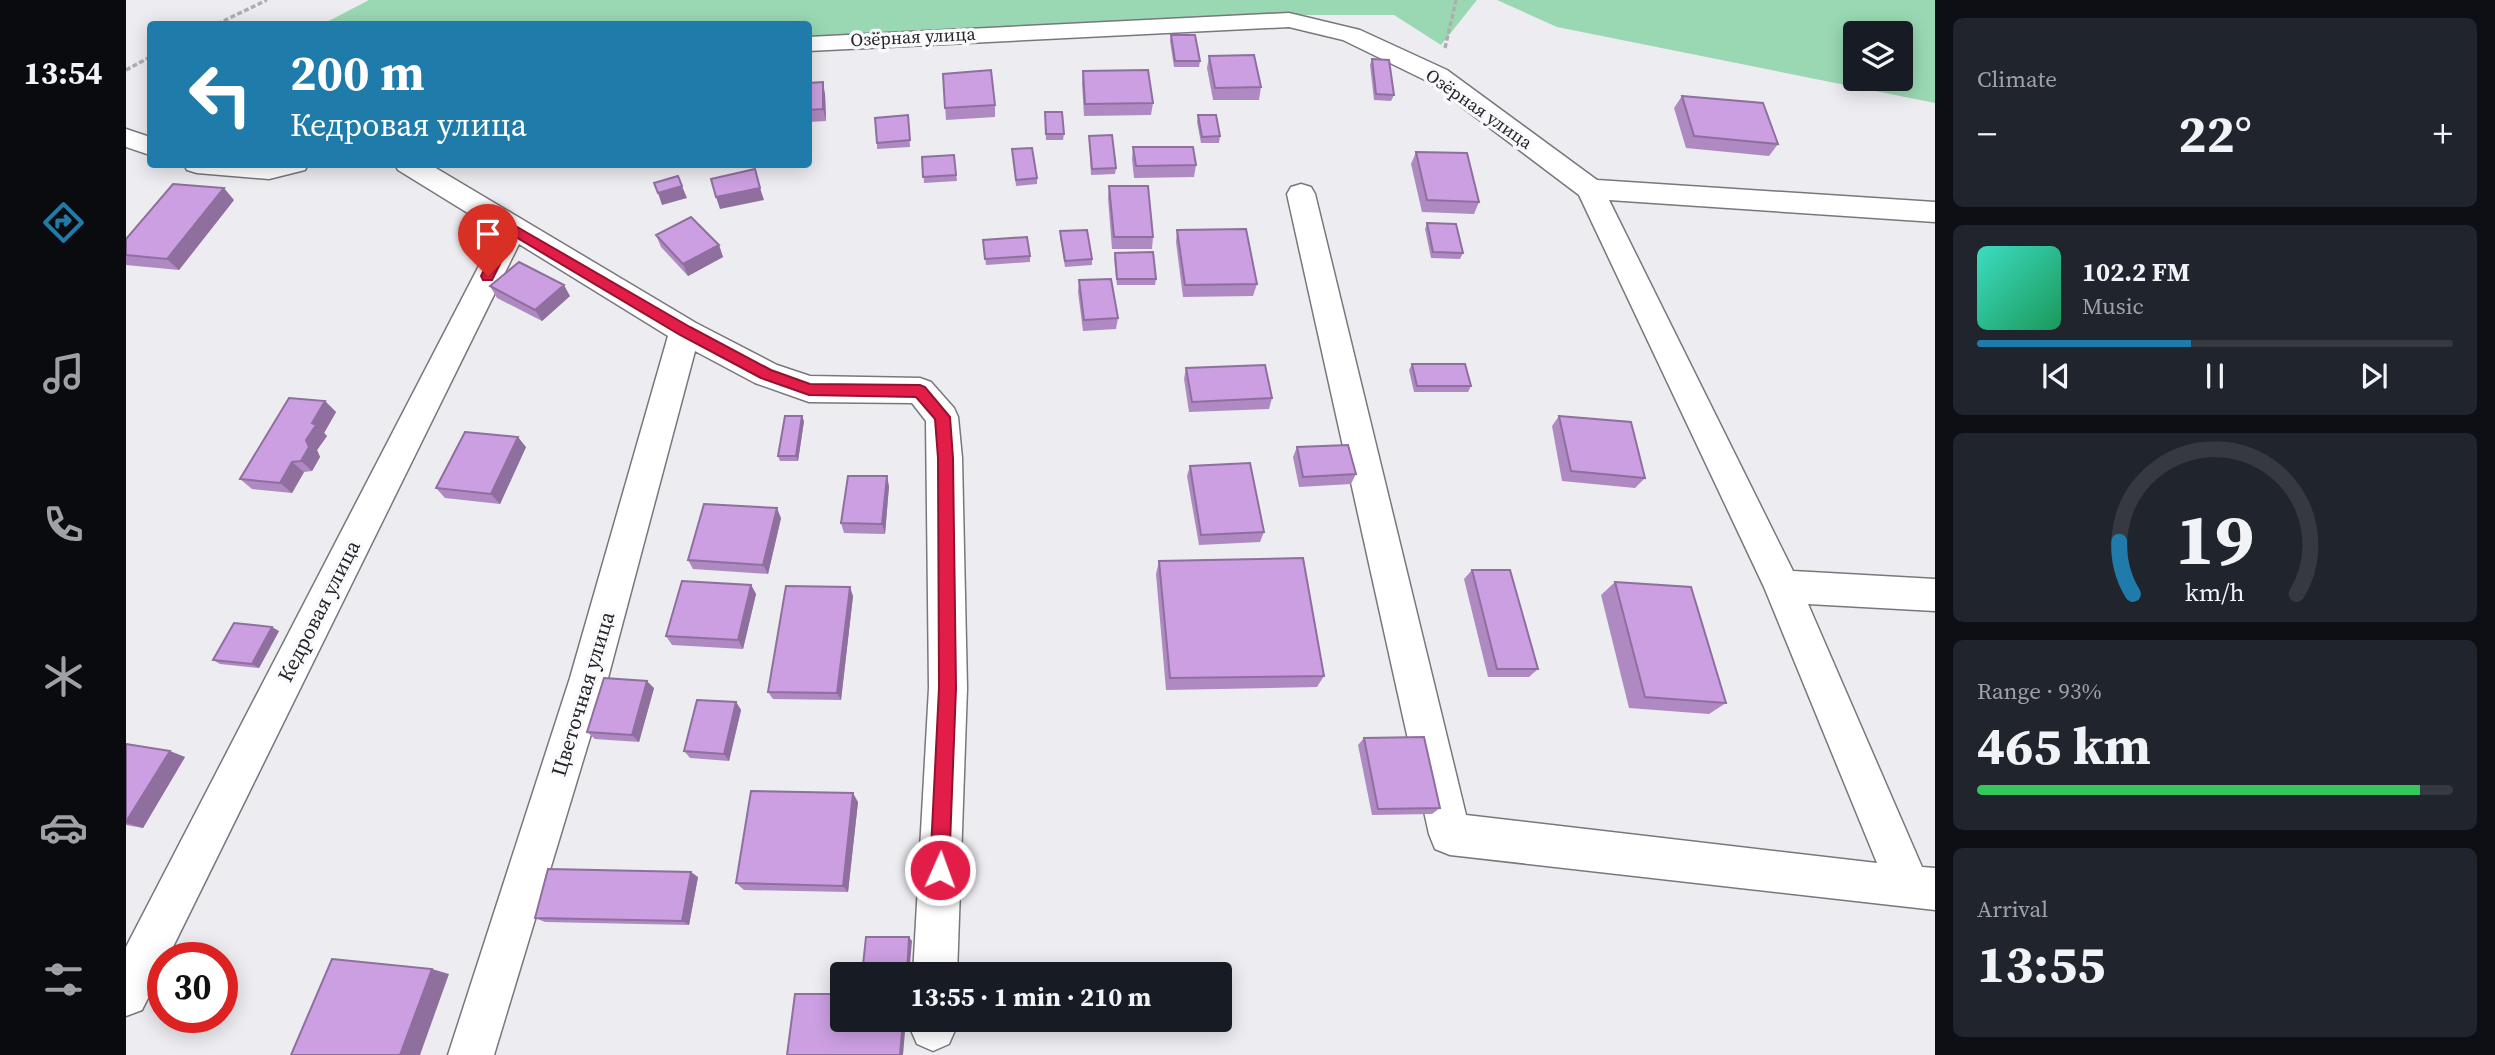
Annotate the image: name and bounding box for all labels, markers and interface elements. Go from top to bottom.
street label: Озёрная улица [850,21,977,52]
map controls [1843,21,1913,91]
button: layers [1843,21,1913,91]
text: 200 m [290,39,425,106]
icon: left [175,49,266,140]
text: 13:54 [24,51,102,95]
street label: Озёрная улица [1421,62,1538,155]
text: Climate [1977,63,2057,95]
text: 22° [2178,98,2252,169]
text: Кедровая улица [290,103,527,147]
text: − [1977,108,1997,160]
text: + [2433,108,2453,160]
icon: directions [39,198,88,247]
pin [458,204,518,276]
icon: arrive [469,215,507,253]
text: 102.2 FM [2082,254,2190,290]
text: Music [2082,290,2144,322]
icon: music [39,349,88,398]
icon: previous [2037,357,2075,395]
icon: pause [2196,357,2234,395]
icon: next [2355,357,2393,395]
text: 19 [2176,489,2254,588]
icon: phone [39,500,88,549]
street label: Кедровая улица [270,535,367,687]
text: km/h [2185,574,2245,608]
street label: Цветочная улица [544,608,621,780]
icon: climate [39,652,88,701]
text: Range · 93% [1977,675,2102,707]
text: 465 km [1977,710,2151,781]
icon: car [39,803,88,852]
position arrow [903,833,977,907]
text: Arrival [1977,893,2048,925]
text: 13:55 [1977,928,2105,999]
speed limit sign: 30 [147,942,238,1033]
icon: filters [39,955,88,1004]
text: 13:55 · 1 min · 210 m [911,979,1151,1015]

